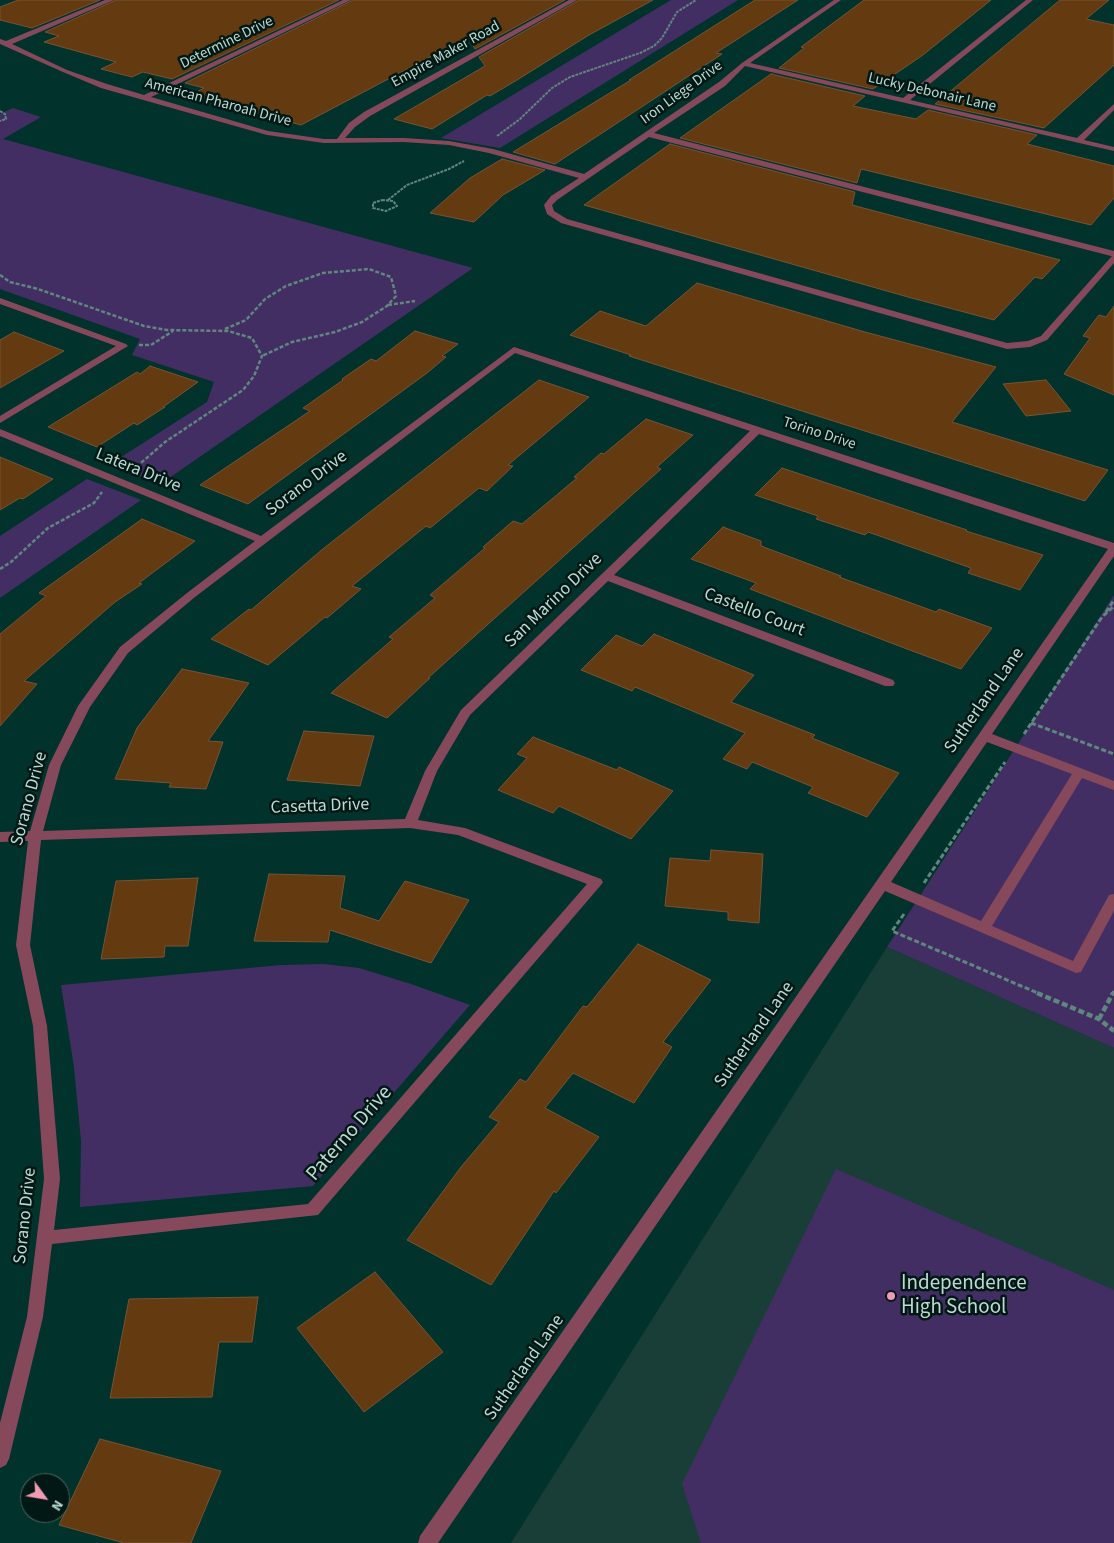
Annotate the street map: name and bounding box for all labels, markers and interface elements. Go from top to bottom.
street label: Determine Drive [178,13,276,73]
street label: Empire Maker Road [389,18,503,92]
street label: Iron Liege Drive [638,57,726,129]
street label: Lucky Debonair Lane [866,70,998,116]
street label: American Pharoah Drive [143,75,293,131]
street label: Torino Drive [780,414,858,454]
street label: Latera Drive [92,444,184,498]
street label: Sorano Drive [262,446,352,522]
street label: San Marino Drive [501,549,607,653]
street label: Castello Court [701,584,807,642]
street label: Sutherland Lane [941,644,1029,758]
street label: Sorano Drive [7,750,53,848]
street label: Casetta Drive [270,794,370,820]
street label: Sutherland Lane [711,978,799,1092]
street label: Paterno Drive [302,1081,398,1187]
street label: Sorano Drive [10,1167,42,1265]
place label: Independence High School [901,1271,1027,1321]
marker: Independence High School [885,1290,897,1302]
street label: Sutherland Lane [481,1311,569,1425]
north arrow [20,1473,70,1523]
text: N [46,1496,68,1515]

